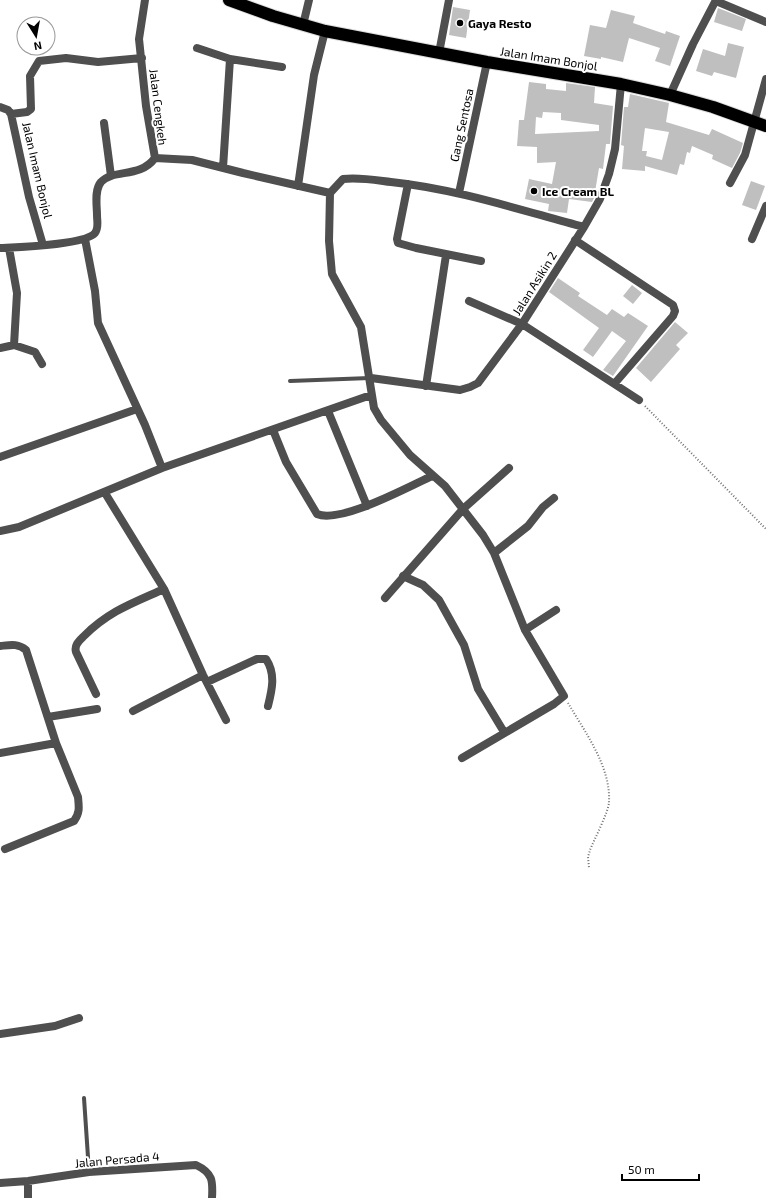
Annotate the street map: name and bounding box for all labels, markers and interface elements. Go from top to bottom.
north arrow [16,16,56,56]
place label: Gaya Resto [468,16,532,31]
marker: Gaya Resto [455,18,465,28]
text: N [33,39,43,53]
street label: Jalan Imam Bonjol [499,43,599,74]
street label: Jalan Cengkeh [147,68,171,146]
street label: Gang Sentosa [446,87,476,163]
street label: Jalan Imam Bonjol [19,120,56,220]
place label: Ice Cream BL [542,184,614,198]
marker: Ice Cream BL [529,186,539,196]
street label: Jalan Asikin 2 [509,248,559,317]
street label: Jalan Persada 4 [74,1148,160,1170]
scale bar [622,1156,699,1182]
text: 50 m [628,1162,655,1176]

